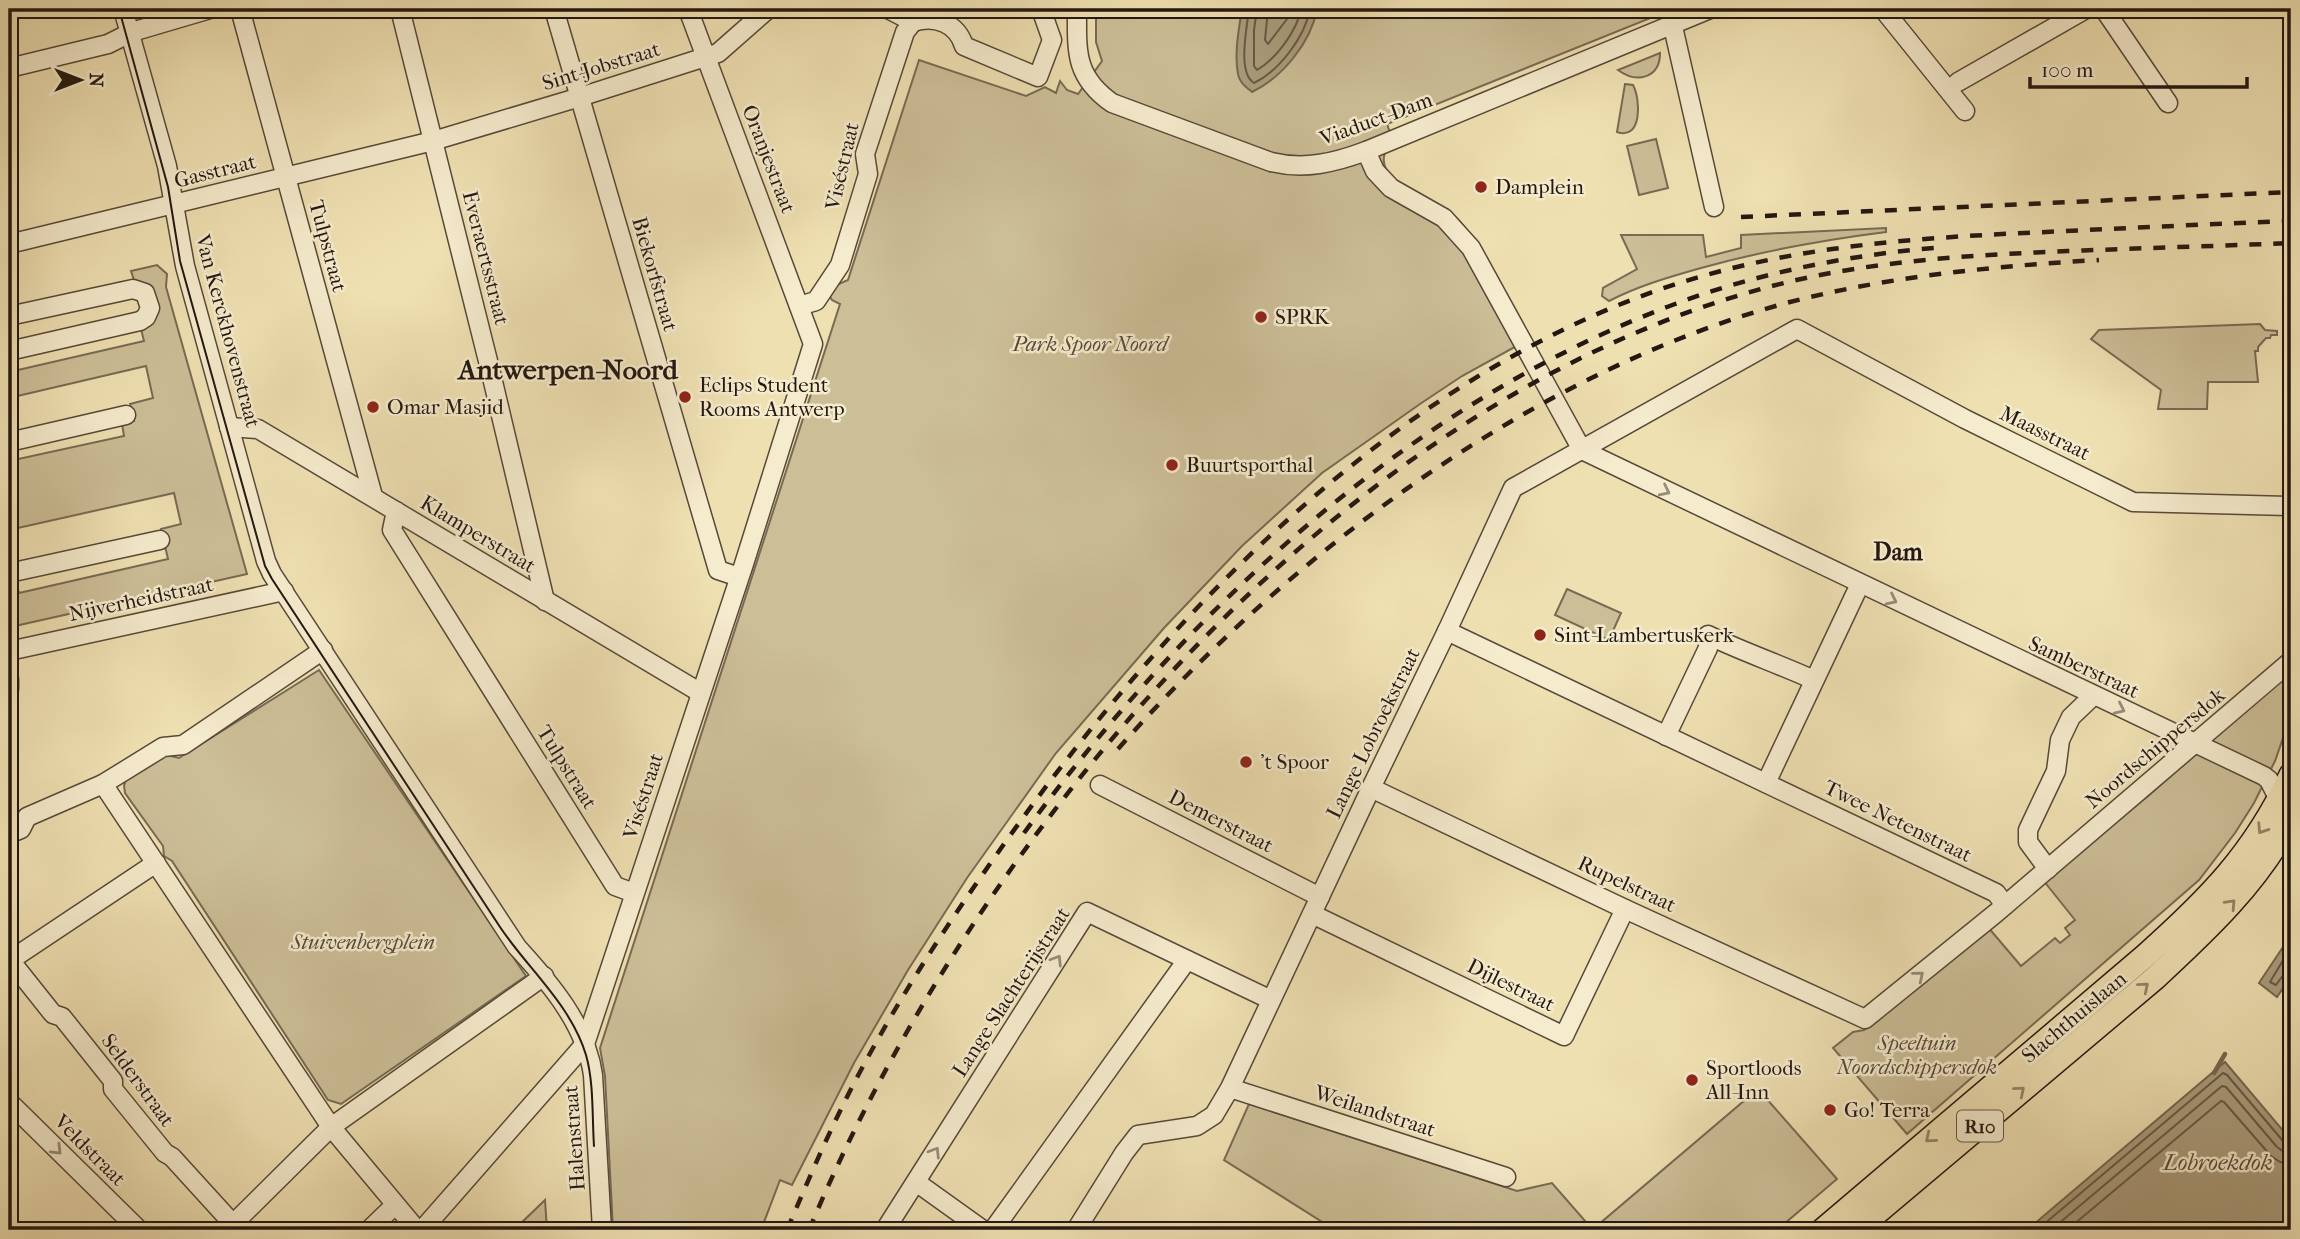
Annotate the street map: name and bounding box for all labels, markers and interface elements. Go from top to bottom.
street label: Sint-Jobstraat [539,37,663,95]
north arrow [46,46,116,116]
scale bar [2030,46,2248,90]
text: 100 m [2041,58,2094,82]
text: N [85,73,107,88]
street label: Viaduct-Dam [1315,87,1436,151]
street label: Oranjestraat [737,101,801,217]
street label: Viséstraat [820,119,864,213]
street label: Gasstraat [172,149,259,193]
place label: Damplein [1495,175,1584,199]
marker: Damplein [1473,179,1489,195]
street label: Everaertsstraat [458,188,514,328]
street label: Tulpstraat [304,198,352,295]
street label: Biekorfstraat [627,214,683,334]
street label: Van Kerckhovenstraat [190,231,265,431]
place label: SPRK [1275,305,1331,329]
marker: SPRK [1253,309,1269,325]
park label: Park Spoor Noord [1012,332,1170,356]
district label: Antwerpen-Noord [456,353,678,386]
place label: Eclips Student Rooms Antwerp [699,373,845,421]
marker: Eclips Student Rooms Antwerp [677,389,693,405]
place label: Omar Masjid [387,395,504,419]
marker: Omar Masjid [365,399,381,415]
street label: Maasstraat [1996,401,2095,465]
place label: Buurtsporthal [1186,453,1314,477]
marker: Buurtsporthal [1164,457,1180,473]
one-way arrow [1658,483,1670,497]
street label: Klamperstraat [416,490,540,578]
district label: Dam [1873,538,1924,566]
street label: Nijverheidstraat [67,572,216,626]
one-way arrow [1885,592,1897,606]
place label: Sint-Lambertuskerk [1554,623,1734,647]
marker: Sint-Lambertuskerk [1532,627,1548,643]
street label: Samberstraat [2025,631,2144,703]
street label: Lange Lobroekstraat [1321,643,1425,822]
street label: Noordschippersdok [2081,683,2230,813]
one-way arrow [2113,700,2125,714]
street label: Tulpstraat [532,721,602,814]
street label: Viséstraat [618,749,668,843]
place label: 't Spoor [1260,750,1329,774]
marker: 't Spoor [1238,754,1254,770]
street label: Twee Netenstraat [1820,775,1976,867]
street label: Demerstraat [1165,784,1278,858]
one-way arrow [2258,821,2271,834]
street label: Rupelstraat [1574,851,1680,917]
one-way arrow [2223,899,2236,912]
street label: Lange Slachterijstraat [947,902,1075,1081]
park label: Stuivenbergplein [290,930,435,954]
street label: Dijlestraat [1463,953,1559,1017]
one-way arrow [1048,955,1061,968]
street label: Slachthuislaan [2017,966,2131,1068]
one-way arrow [1910,972,1923,984]
one-way arrow [2136,983,2149,995]
street label: Selderstraat [96,1029,180,1131]
park label: Speeltuin Noordschippersdok [1836,1031,1997,1079]
place label: Sportloods All-Inn [1705,1056,1802,1104]
marker: Sportloods All-Inn [1684,1072,1700,1088]
street label: Weilandstraat [1310,1080,1439,1142]
street label: Halenstraat [558,1084,590,1192]
one-way arrow [2012,1087,2025,1099]
place label: Go! Terra [1844,1098,1930,1122]
marker: Go! Terra [1822,1102,1838,1118]
street label: Veldstraat [49,1109,131,1191]
road number: R10 [1957,1110,2003,1142]
one-way arrow [1925,1130,1938,1142]
one-way arrow [49,1142,61,1154]
one-way arrow [927,1147,939,1160]
water label: Lobroekdok [2161,1149,2273,1176]

